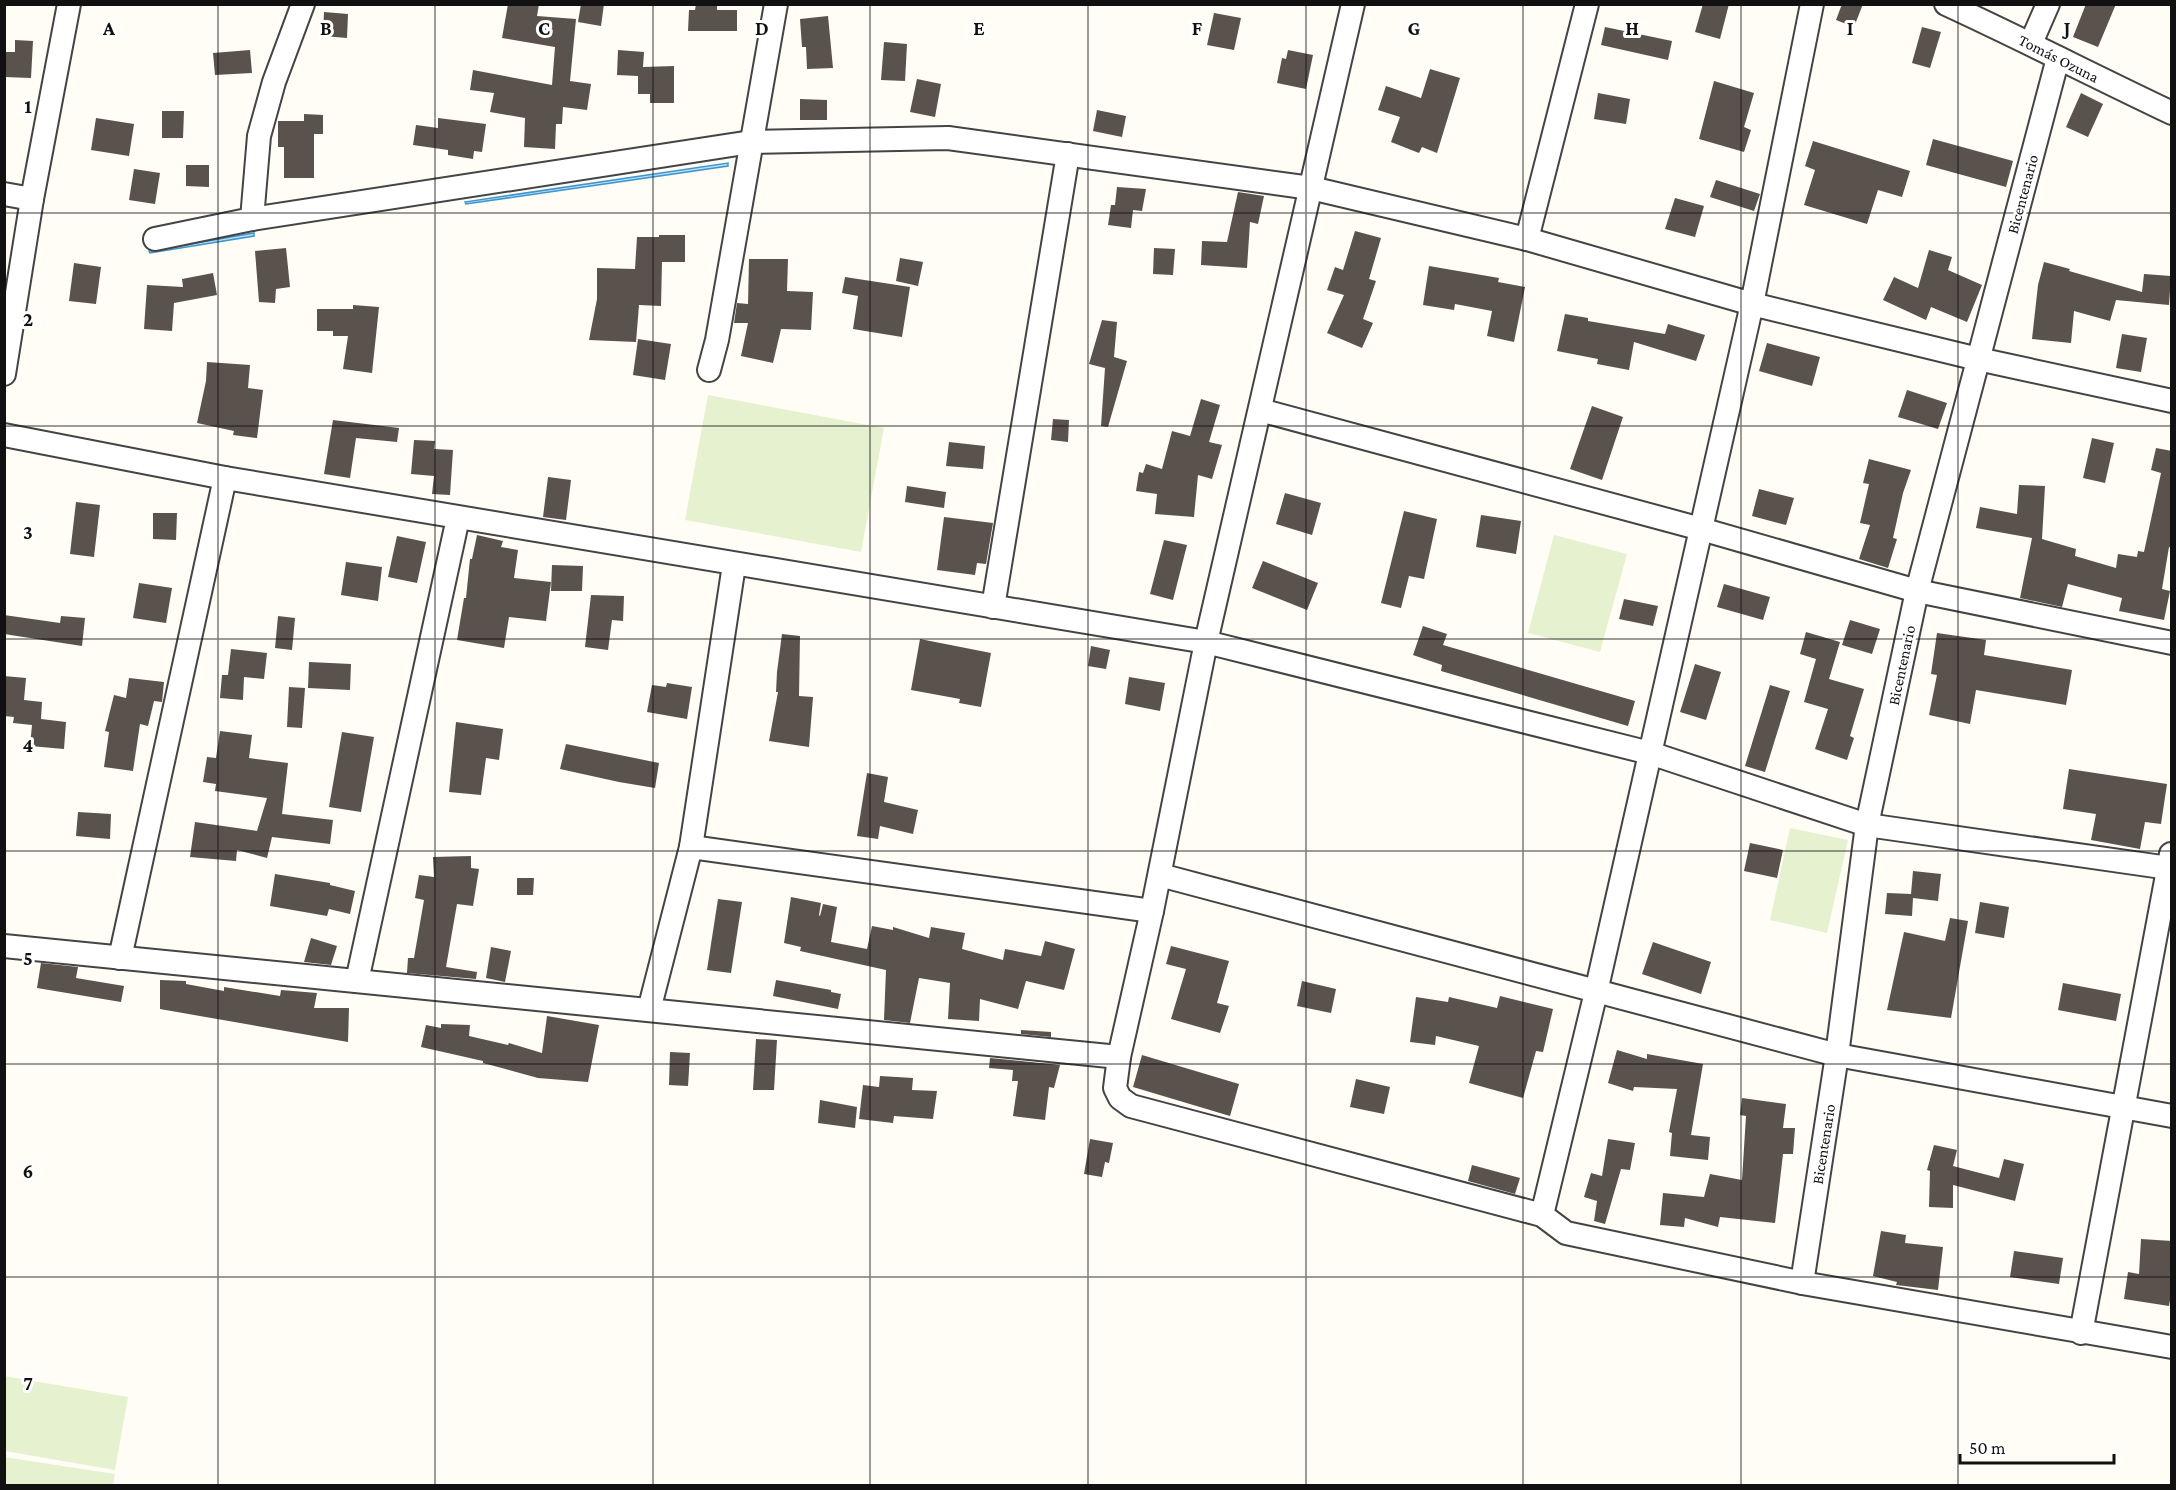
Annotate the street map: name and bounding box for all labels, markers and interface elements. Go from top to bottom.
text: A [102,17,116,39]
text: B [320,17,332,39]
text: C [538,17,550,39]
text: D [755,17,769,39]
text: E [973,17,985,39]
text: F [1192,17,1203,39]
text: G [1408,17,1421,39]
text: H [1625,17,1639,39]
text: I [1847,17,1854,39]
text: J [2062,17,2071,39]
street label: Tomás Ozuna [2016,31,2102,86]
text: 1 [24,95,32,117]
street label: Bicentenario [2004,153,2041,236]
text: 2 [23,308,33,330]
text: 3 [23,521,33,543]
street label: Bicentenario [1885,624,1918,707]
text: 4 [23,734,34,756]
text: 5 [23,947,33,969]
street label: Bicentenario [1809,1103,1838,1185]
text: 6 [23,1160,33,1182]
text: 7 [23,1372,33,1394]
scale bar [1960,1427,2114,1465]
text: 50 m [1969,1438,2006,1458]

